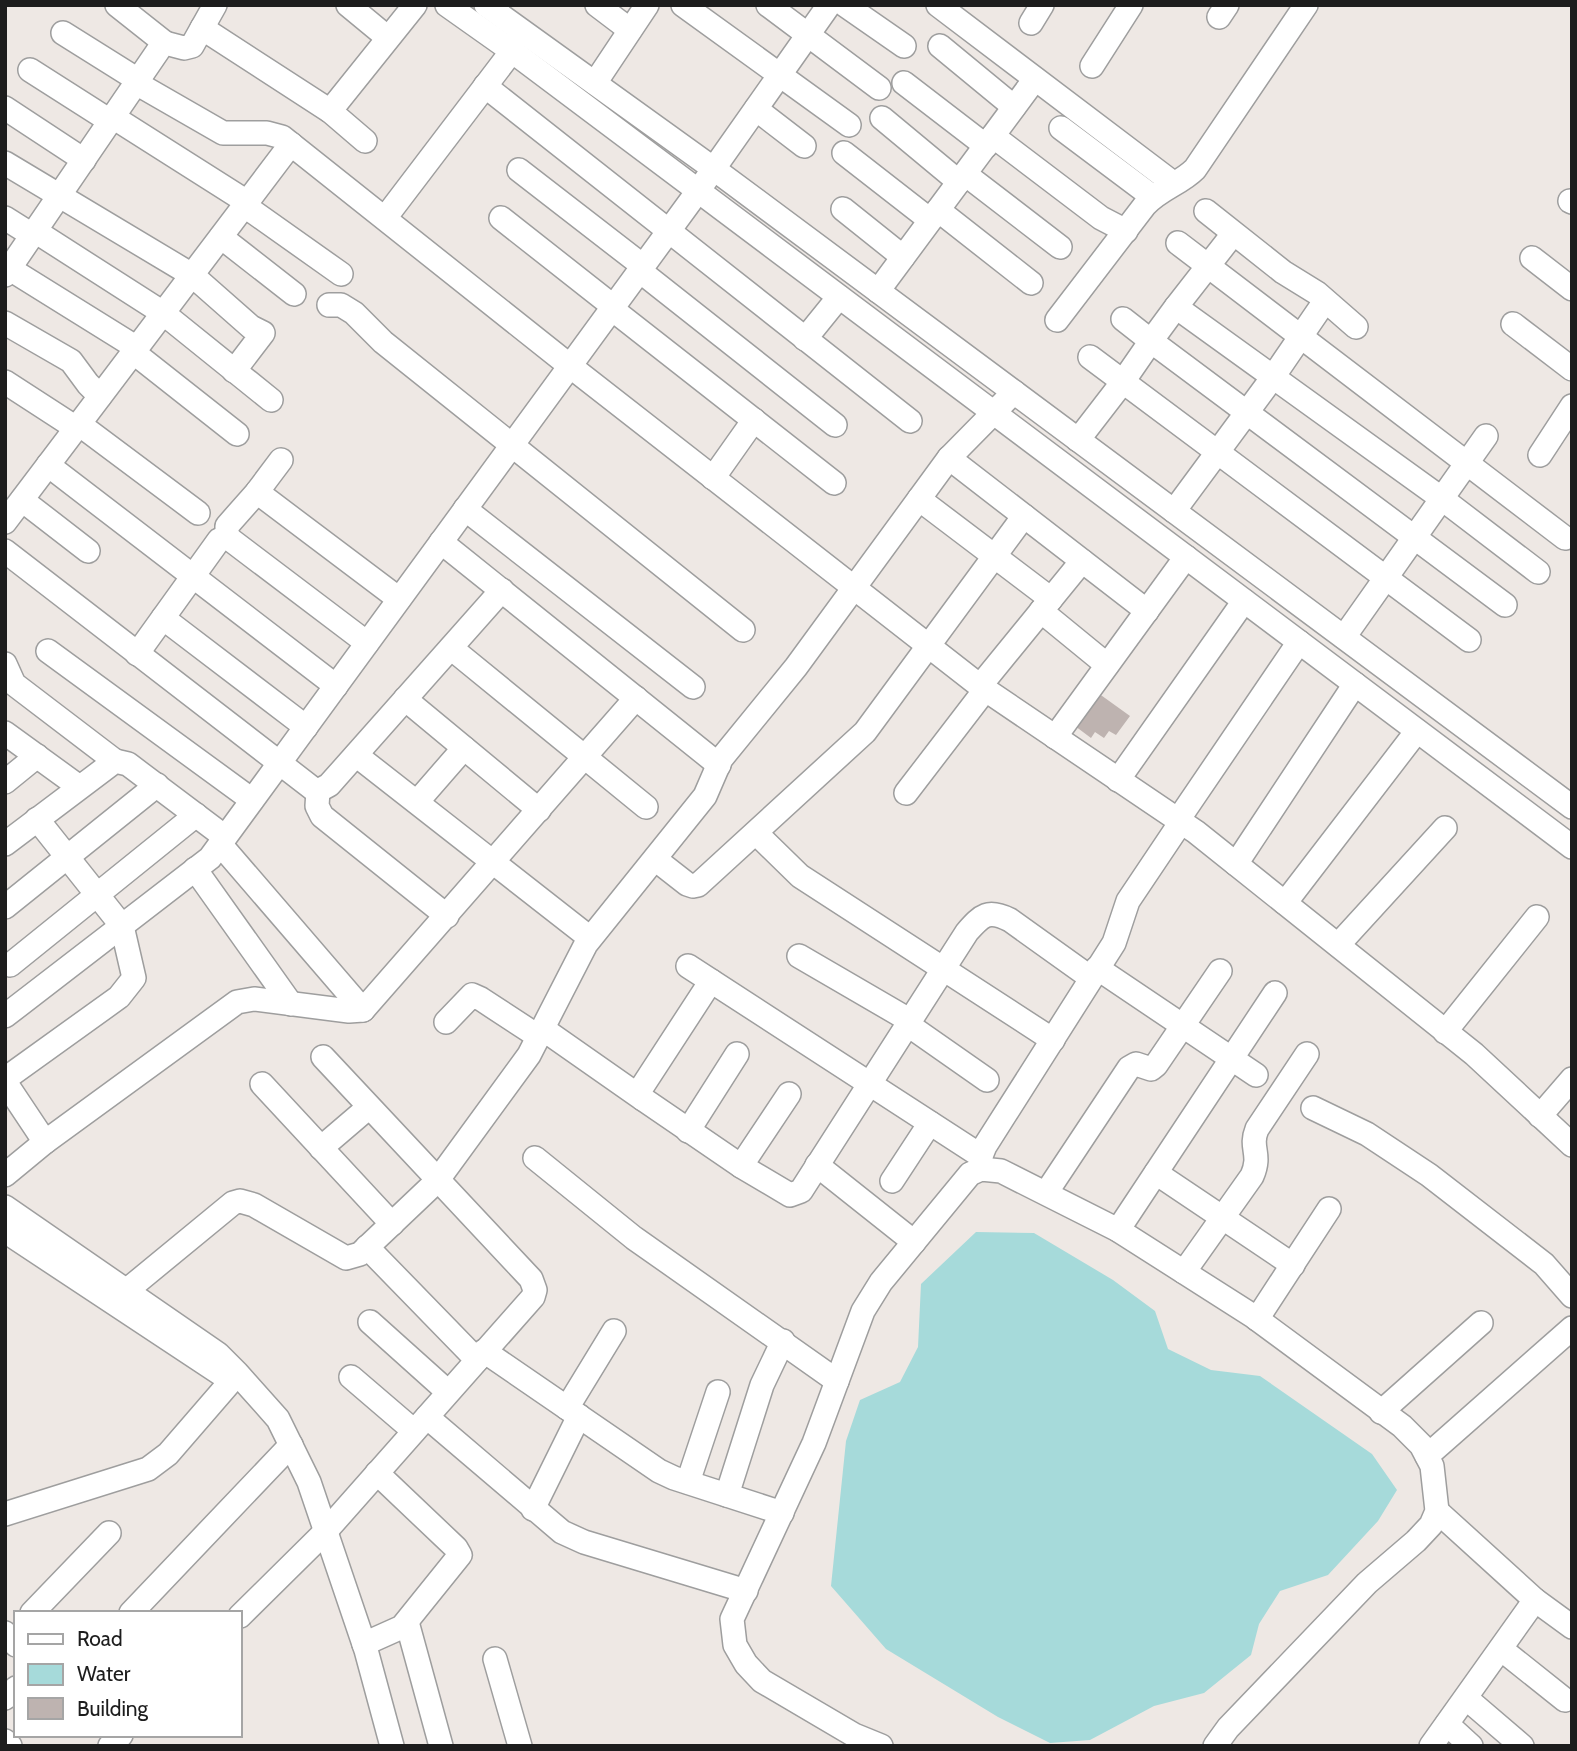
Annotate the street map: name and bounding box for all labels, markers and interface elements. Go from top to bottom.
legend [14,1611,242,1737]
text: Road [77,1626,123,1651]
text: Water [77,1661,131,1686]
text: Building [77,1696,149,1721]

